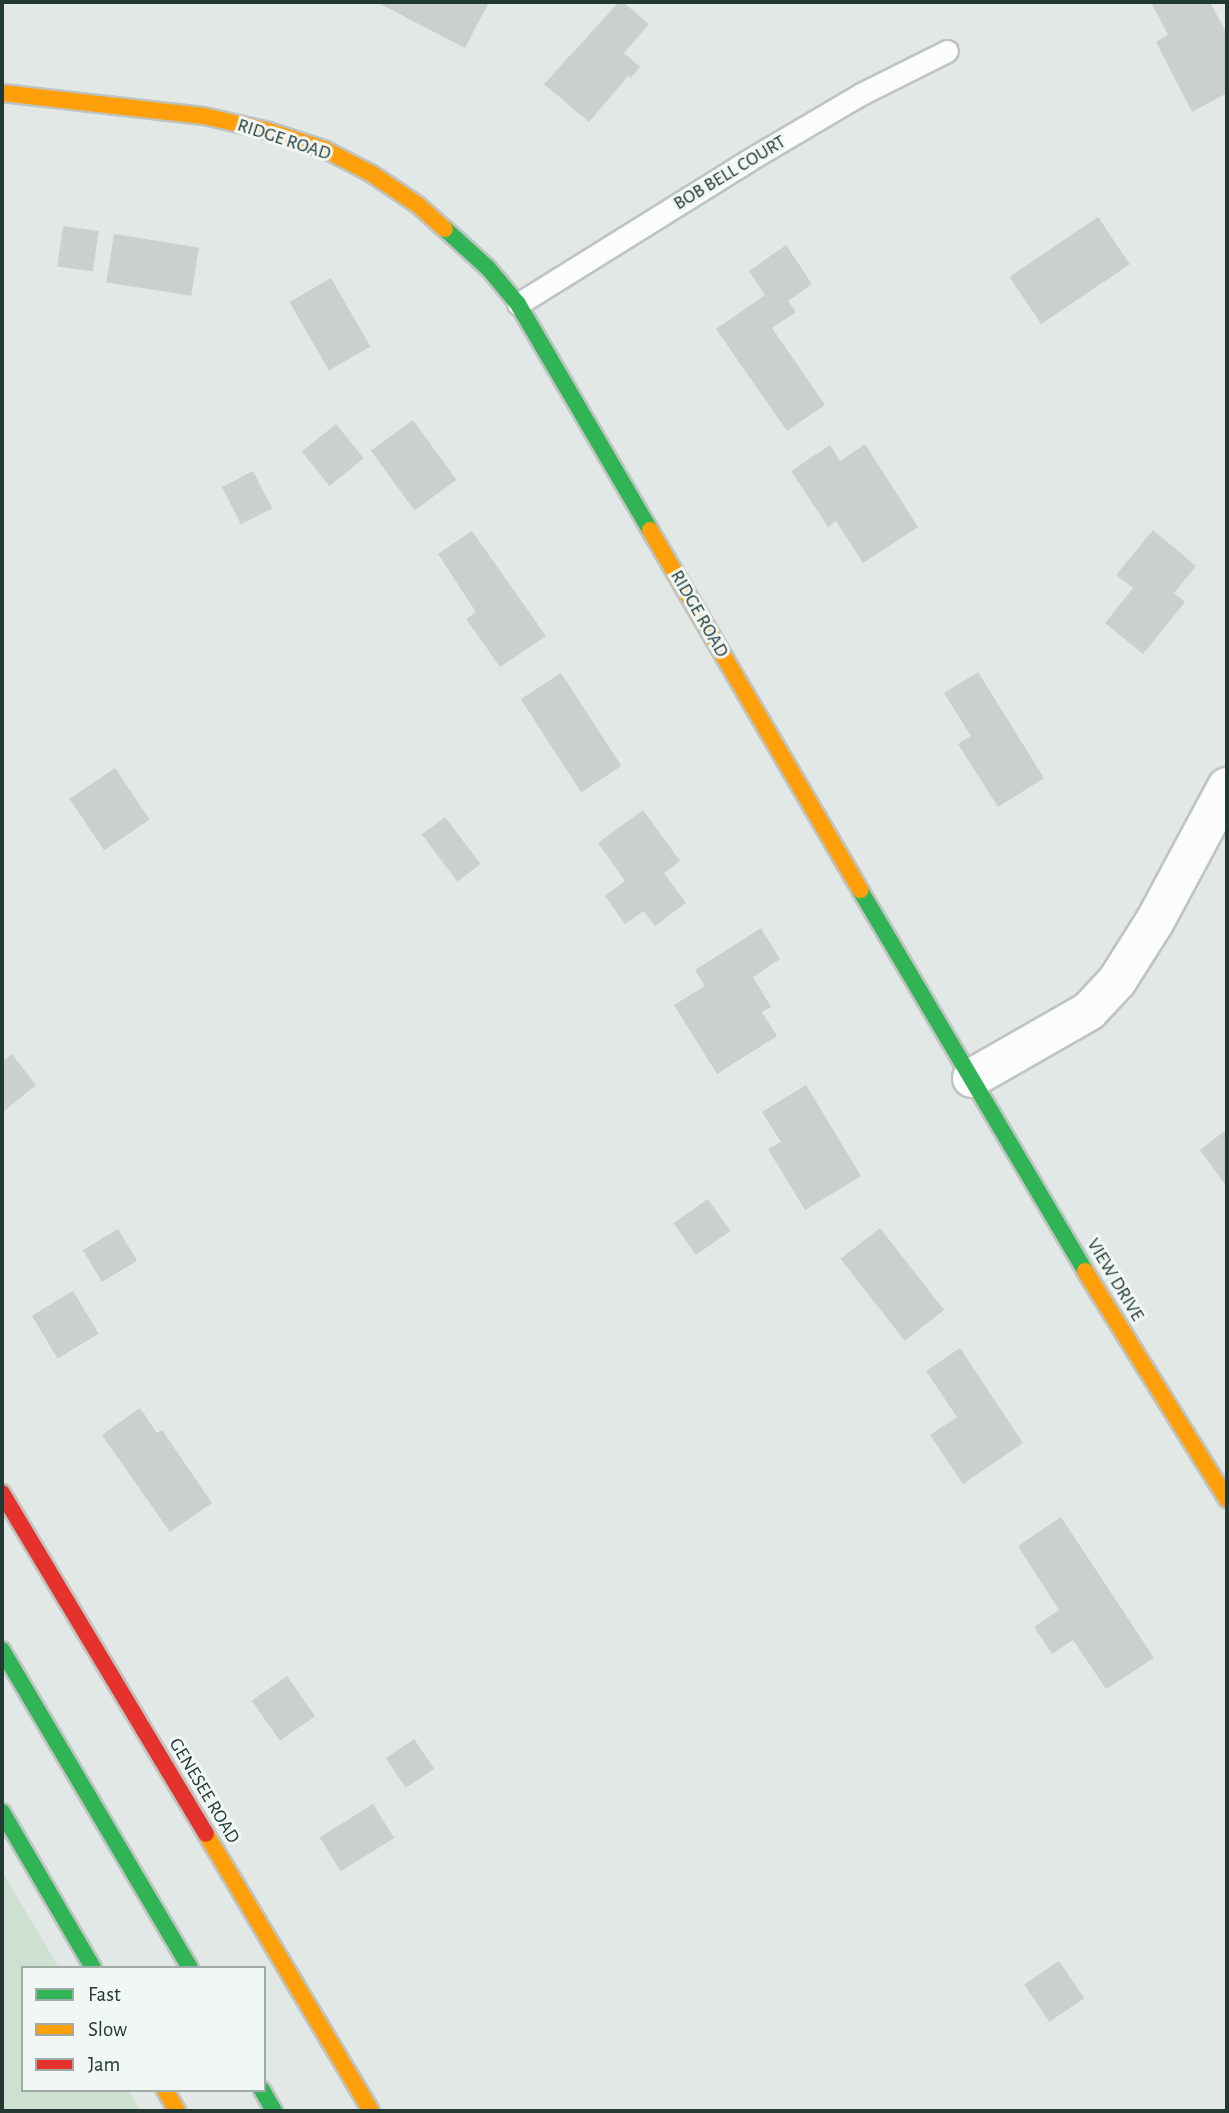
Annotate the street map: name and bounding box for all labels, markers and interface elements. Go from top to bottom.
street label: RIDGE ROAD [234,114,334,166]
street label: BOB BELL COURT [670,131,790,215]
street label: RIDGE ROAD [665,566,733,662]
street label: VIEW DRIVE [1081,1234,1149,1326]
street label: GENESEE ROAD [164,1734,244,1848]
legend [21,1966,266,2092]
text: Fast [88,1984,121,2005]
text: Slow [88,2019,127,2040]
text: Jam [88,2054,120,2075]

